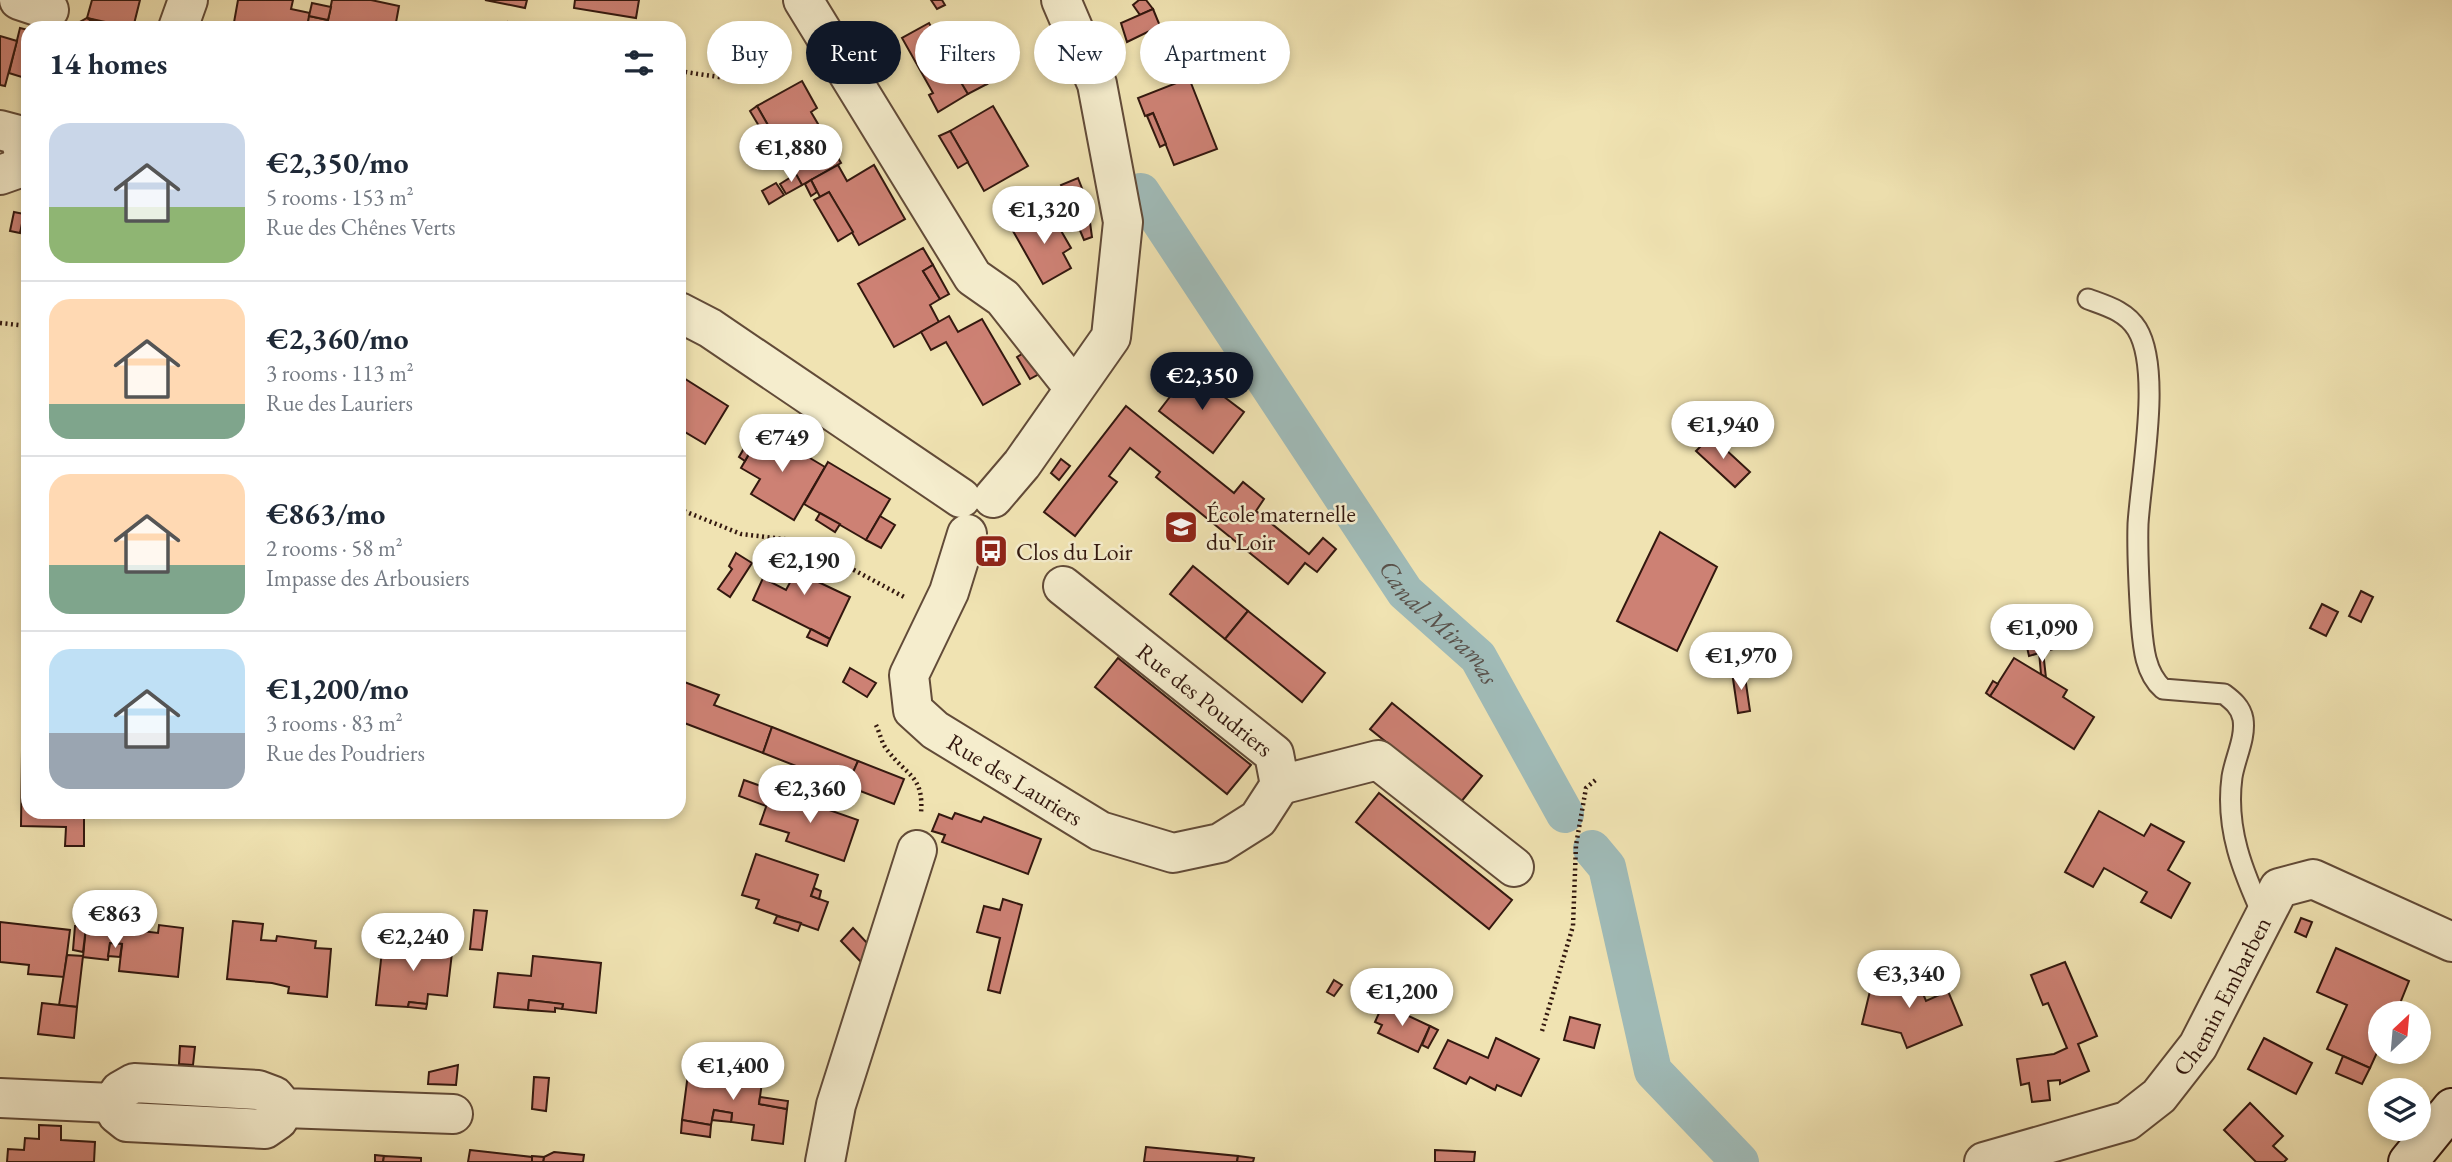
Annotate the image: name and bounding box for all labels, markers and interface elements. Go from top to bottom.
chip: Buy [707,21,792,84]
chip: Rent [806,21,901,84]
chip: Filters [915,21,1020,84]
chip: New [1034,21,1126,84]
chip: Apartment [1140,21,1290,84]
text: 14 homes [49,44,167,83]
icon: filters [620,44,658,82]
pin: €1,880 [734,124,848,184]
text: €1,880 [755,132,827,162]
text: €2,350/mo [266,143,409,182]
icon: home [105,151,189,235]
text: 5 rooms · 153 m² [266,182,414,212]
pin: €1,320 [987,187,1101,246]
text: €1,320 [1008,194,1080,224]
text: Rue des Chênes Verts [266,212,455,242]
text: €2,360/mo [266,319,409,358]
icon: home [105,327,189,411]
pin: €2,350 [1145,352,1259,412]
text: 3 rooms · 113 m² [266,358,414,388]
text: €2,350 [1166,360,1238,390]
text: Rue des Lauriers [266,388,413,418]
pin: €1,940 [1666,402,1780,461]
text: €1,940 [1687,409,1759,439]
pin: €749 [741,414,823,474]
text: €749 [755,422,809,452]
text: €863/mo [266,494,385,533]
place label: École maternelle du Loir [1206,498,1356,557]
icon: home [105,502,189,586]
school or university icon: École maternelle du Loir [1162,508,1200,546]
bus stop icon: Clos du Loir [972,532,1010,570]
text: 2 rooms · 58 m² [266,533,403,563]
place label: Clos du Loir [1016,536,1133,567]
pin: €2,190 [747,538,861,597]
text: €2,190 [768,545,840,575]
water label: Canal Miramas [1371,553,1507,691]
text: Impasse des Arbousiers [266,563,470,593]
pin: €1,090 [1985,604,2099,664]
text: €1,090 [2006,612,2078,642]
pin: €1,970 [1684,632,1798,692]
street label: Rue des Poudriers [1131,636,1280,763]
text: €1,970 [1705,640,1777,670]
text: €1,200/mo [266,669,409,708]
icon: home [105,677,189,761]
text: 3 rooms · 83 m² [266,708,403,738]
street label: Rue des Lauriers [942,726,1089,832]
text: Rue des Poudriers [266,738,425,768]
pin: €2,360 [753,766,867,825]
text: €2,360 [774,773,846,803]
pin: €863 [74,890,156,950]
text: €863 [88,898,142,928]
street label: Chemin Embarben [2165,911,2278,1082]
pin: €2,240 [356,914,470,973]
text: €2,240 [377,921,449,951]
pin: €3,340 [1852,950,1966,1010]
text: €3,340 [1873,958,1945,988]
pin: €1,200 [1345,968,1459,1028]
text: €1,200 [1366,976,1438,1006]
north arrow [2368,1001,2431,1064]
map controls [2368,1001,2431,1141]
pin: €1,400 [676,1042,790,1102]
text: €1,400 [697,1050,769,1080]
button: layers [2368,1078,2431,1141]

